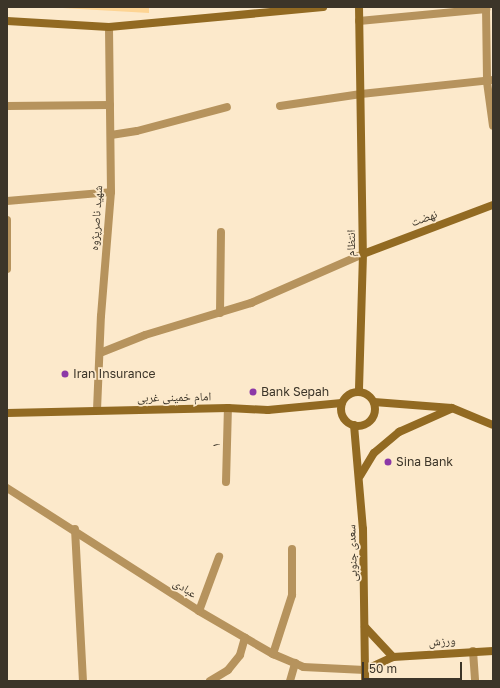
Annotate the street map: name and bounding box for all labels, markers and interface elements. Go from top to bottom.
street label: شهید ناصرپژوه [87,185,105,251]
street label: نهضت [409,207,439,229]
street label: انتظام [344,230,358,256]
place label: Iran Insurance [73,367,155,381]
marker: Iran Insurance [60,369,70,379]
place label: Bank Sepah [261,385,329,399]
marker: Bank Sepah [248,387,258,397]
street label: امام خمینی غربی [137,389,211,405]
street label: ۱ [209,442,223,448]
place label: Sina Bank [396,455,453,469]
marker: Sina Bank [383,457,393,467]
street label: سعدی جنوبی [344,524,360,582]
street label: عبادی [171,575,199,601]
street label: ورزش [428,633,456,649]
scale bar [364,654,464,680]
text: 50 m [369,661,397,676]

